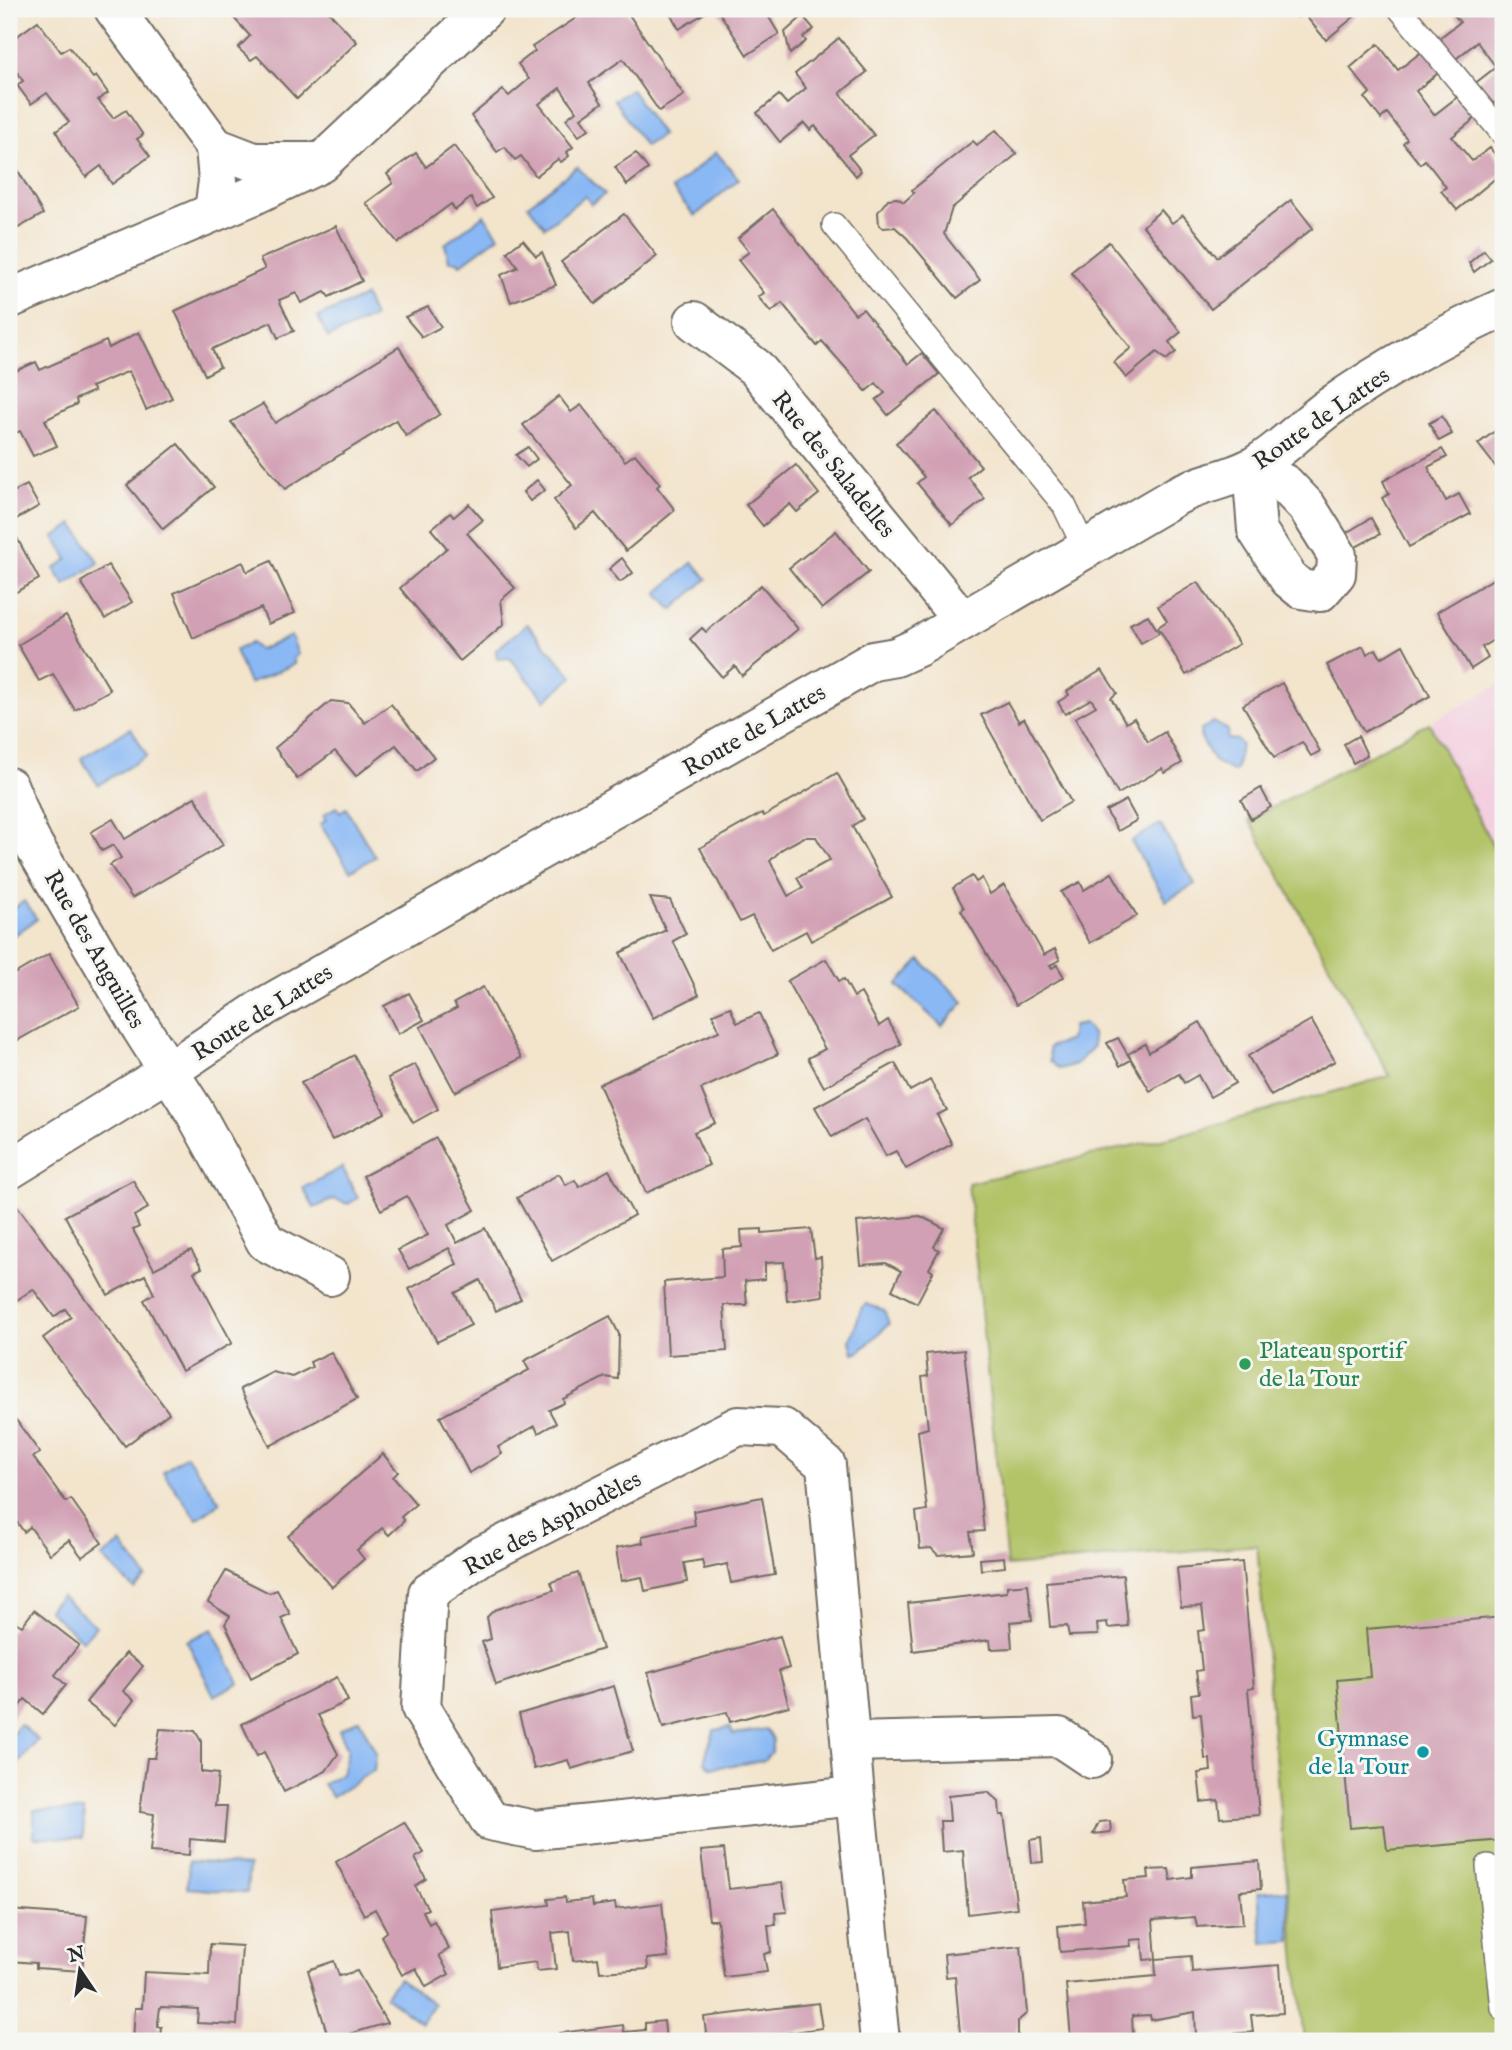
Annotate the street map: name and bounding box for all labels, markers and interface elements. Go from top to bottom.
street label: Route de Lattes [1247,361,1396,478]
street label: Rue des Saladelles [764,385,902,545]
street label: Route de Lattes [678,678,832,785]
street label: Rue des Anguilles [36,865,152,1034]
street label: Route de Lattes [187,958,339,1069]
place label: Plateau sportif de la Tour [1259,1336,1408,1395]
marker: Plateau sportif de la Tour [1237,1356,1253,1372]
street label: Rue des Asphodèles [458,1464,647,1584]
place label: Gymnase de la Tour [1308,1724,1409,1783]
marker: Gymnase de la Tour [1415,1744,1431,1760]
north arrow [46,1934,116,2004]
text: N [65,1942,88,1969]

